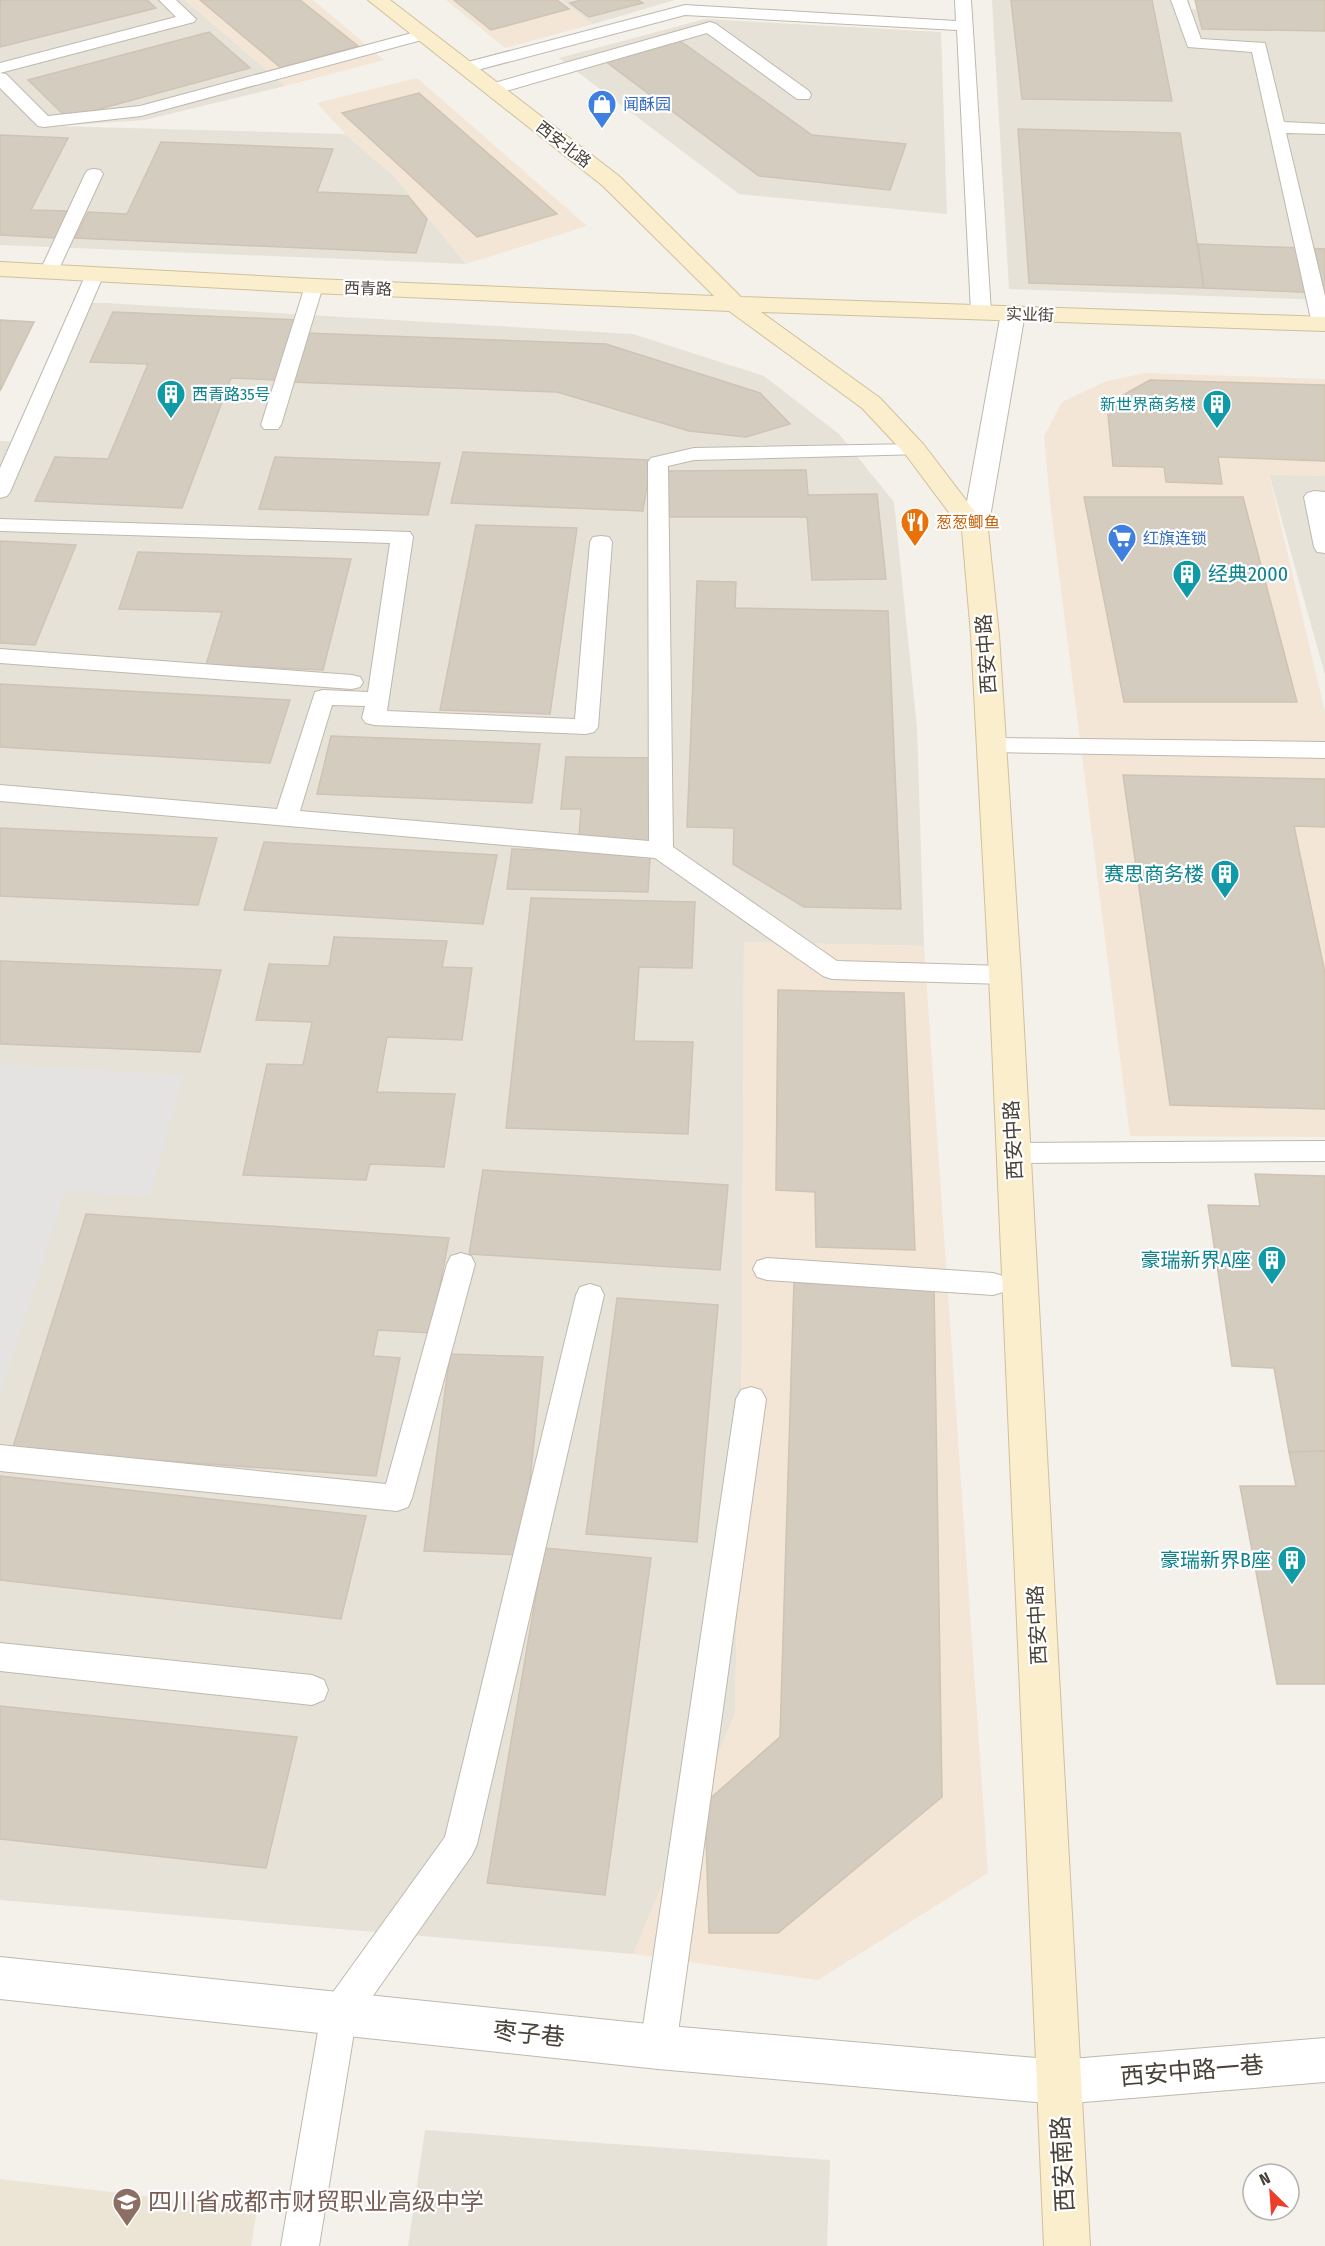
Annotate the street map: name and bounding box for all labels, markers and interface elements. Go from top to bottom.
shop icon: 闻酥园 [586,88,618,130]
place label: 闻酥园 [623,95,671,114]
street label: 西安北路 [533,117,595,172]
street label: 西青路 [344,278,392,299]
street label: 实业街 [1006,304,1054,325]
building icon: 西青路35号 [155,378,187,420]
place label: 西青路35号 [192,385,271,404]
building icon: 新世界商务楼 [1201,388,1233,430]
place label: 新世界商务楼 [1100,395,1196,414]
restaurant icon: 葱葱鲫鱼 [899,506,931,548]
place label: 葱葱鲫鱼 [936,513,1000,532]
supermarket icon: 红旗连锁 [1106,522,1138,564]
place label: 红旗连锁 [1143,529,1207,548]
building icon: 经典2000 [1171,558,1203,600]
place label: 经典2000 [1208,562,1288,586]
street label: 西安中路 [971,613,1001,695]
building icon: 赛思商务楼 [1209,858,1241,900]
place label: 赛思商务楼 [1104,862,1204,886]
street label: 西安中路 [999,1099,1027,1181]
building icon: 豪瑞新界A座 [1256,1244,1288,1286]
place label: 豪瑞新界A座 [1140,1248,1251,1272]
building icon: 豪瑞新界B座 [1276,1544,1308,1586]
place label: 豪瑞新界B座 [1160,1548,1271,1572]
street label: 西安中路 [1023,1584,1051,1666]
street label: 枣子巷 [492,2016,566,2052]
street label: 西安中路一巷 [1119,2051,1265,2091]
street label: 西安南路 [1047,2115,1079,2213]
north arrow [1241,2162,1301,2222]
text: N [1257,2168,1273,2189]
school or university icon: 四川省成都市财贸职业高级中学 [111,2186,143,2228]
place label: 四川省成都市财贸职业高级中学 [148,2188,484,2216]

